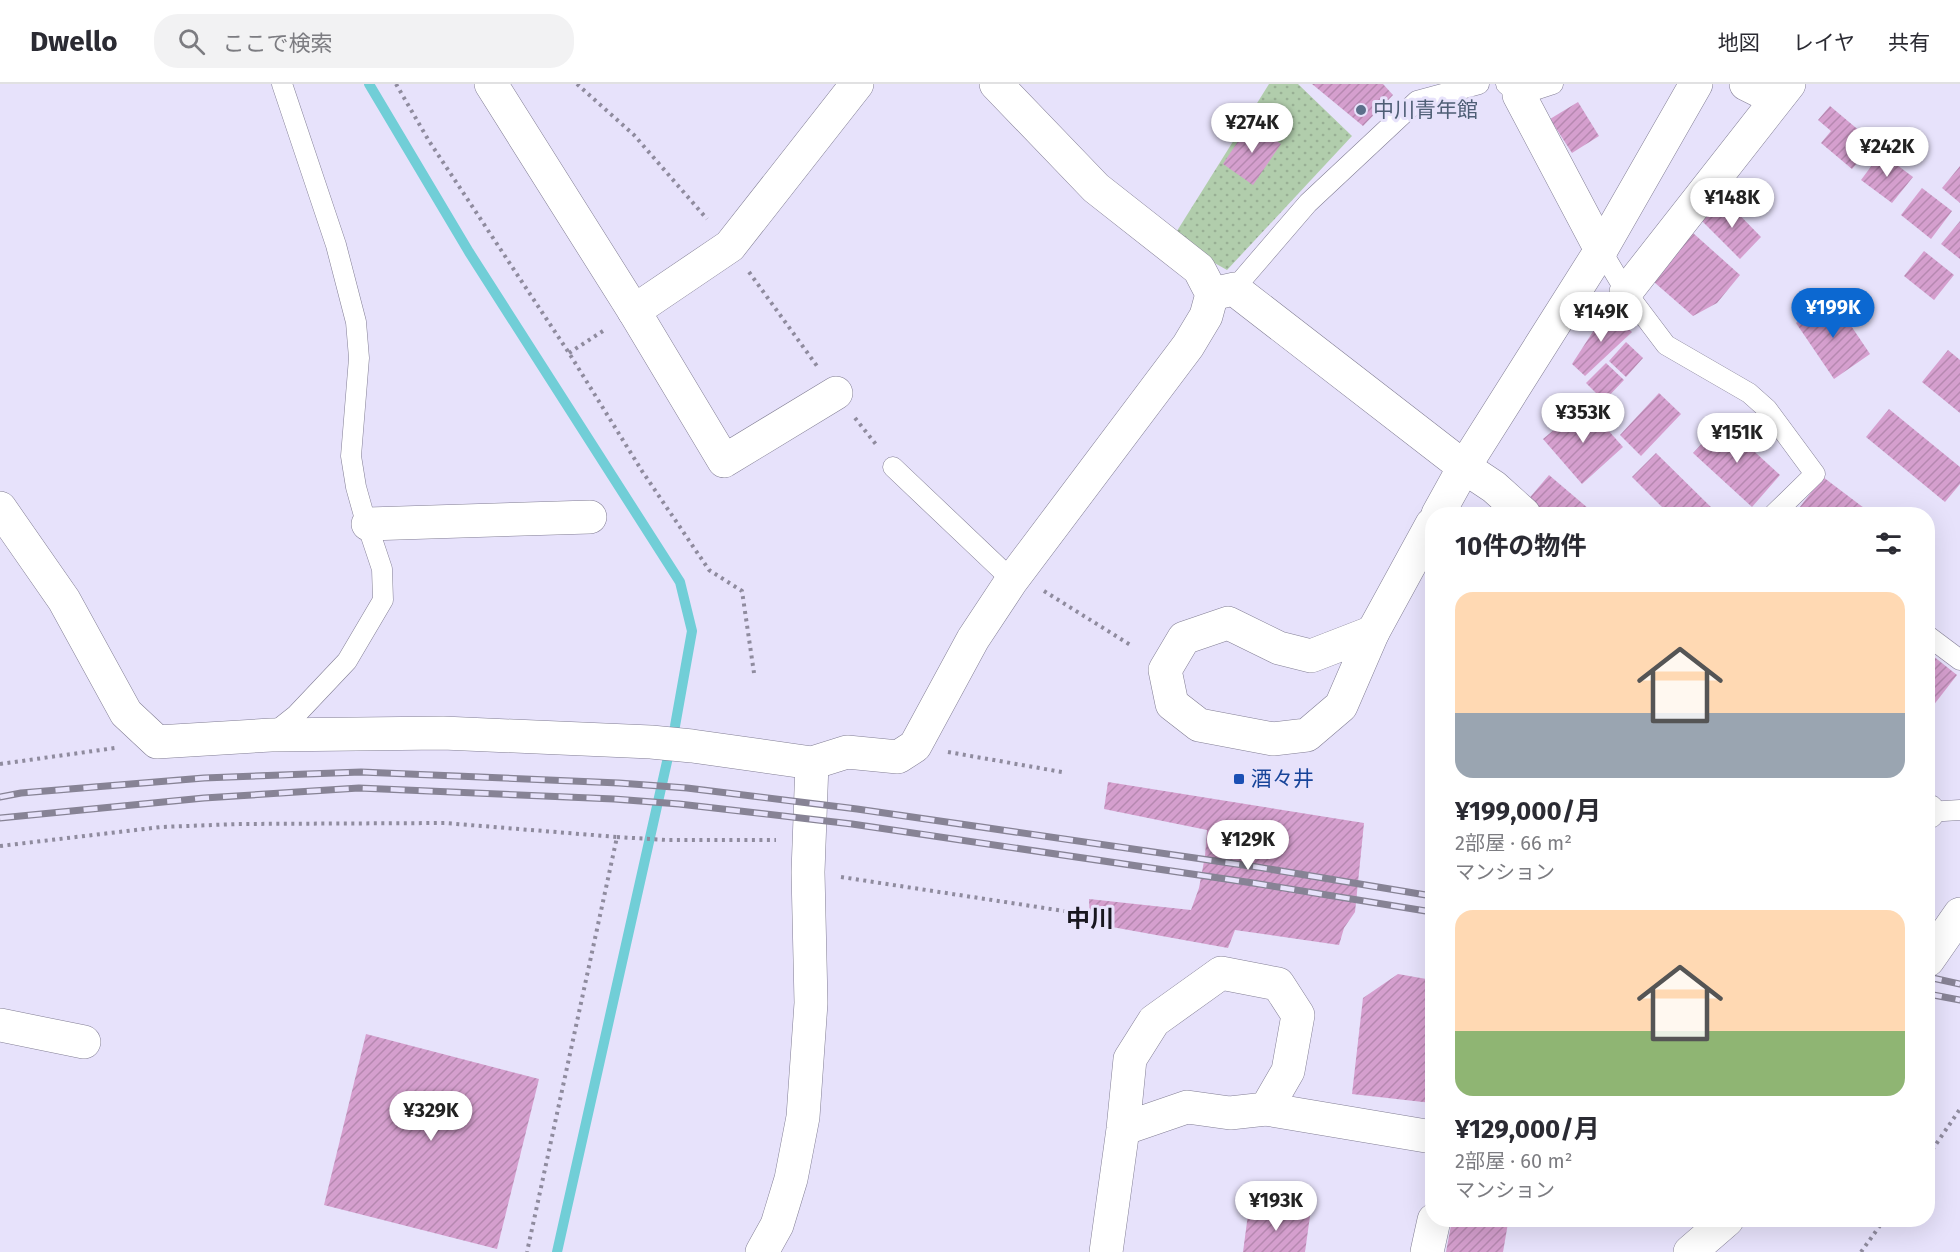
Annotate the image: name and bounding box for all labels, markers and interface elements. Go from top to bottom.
search box [154,14,574,68]
text: Dwello [30,25,118,58]
icon: search [175,25,208,58]
text: ここで検索 [223,30,333,57]
text: 地図 [1718,30,1760,56]
text: レイヤ [1793,30,1855,56]
text: 共有 [1888,30,1930,56]
place label: 中川青年館 [1373,97,1478,123]
pin: ¥274K [1210,103,1294,154]
marker: 中川青年館 [1354,103,1368,117]
text: ¥274K [1225,110,1279,134]
pin: ¥242K [1845,127,1929,178]
text: ¥242K [1860,134,1914,158]
pin: ¥148K [1690,178,1774,229]
text: ¥148K [1704,185,1760,209]
pin: ¥199K [1791,288,1875,339]
pin: ¥149K [1559,292,1643,343]
text: ¥199K [1805,295,1861,319]
text: ¥149K [1574,299,1628,323]
pin: ¥353K [1541,393,1625,444]
text: ¥353K [1555,400,1611,424]
pin: ¥151K [1695,413,1779,464]
text: ¥151K [1711,420,1763,444]
icon: filters [1872,527,1905,560]
text: 10件の物件 [1455,531,1586,562]
icon: home [1626,631,1734,739]
place label: 酒々井 [1251,766,1314,792]
marker: 酒々井 [1232,772,1246,786]
text: ¥199,000/月 [1455,796,1601,827]
pin: ¥129K [1206,820,1290,871]
text: ¥129K [1221,827,1275,851]
text: 2部屋 · 66 m² [1455,831,1572,855]
text: マンション [1455,860,1555,884]
district label: 中川 [1066,905,1114,933]
icon: home [1626,949,1734,1057]
pin: ¥329K [389,1091,473,1142]
text: ¥329K [403,1098,459,1122]
text: ¥129,000/月 [1455,1114,1600,1145]
text: 2部屋 · 60 m² [1455,1149,1572,1173]
text: マンション [1455,1178,1555,1202]
pin: ¥193K [1234,1181,1318,1232]
text: ¥193K [1249,1188,1303,1212]

